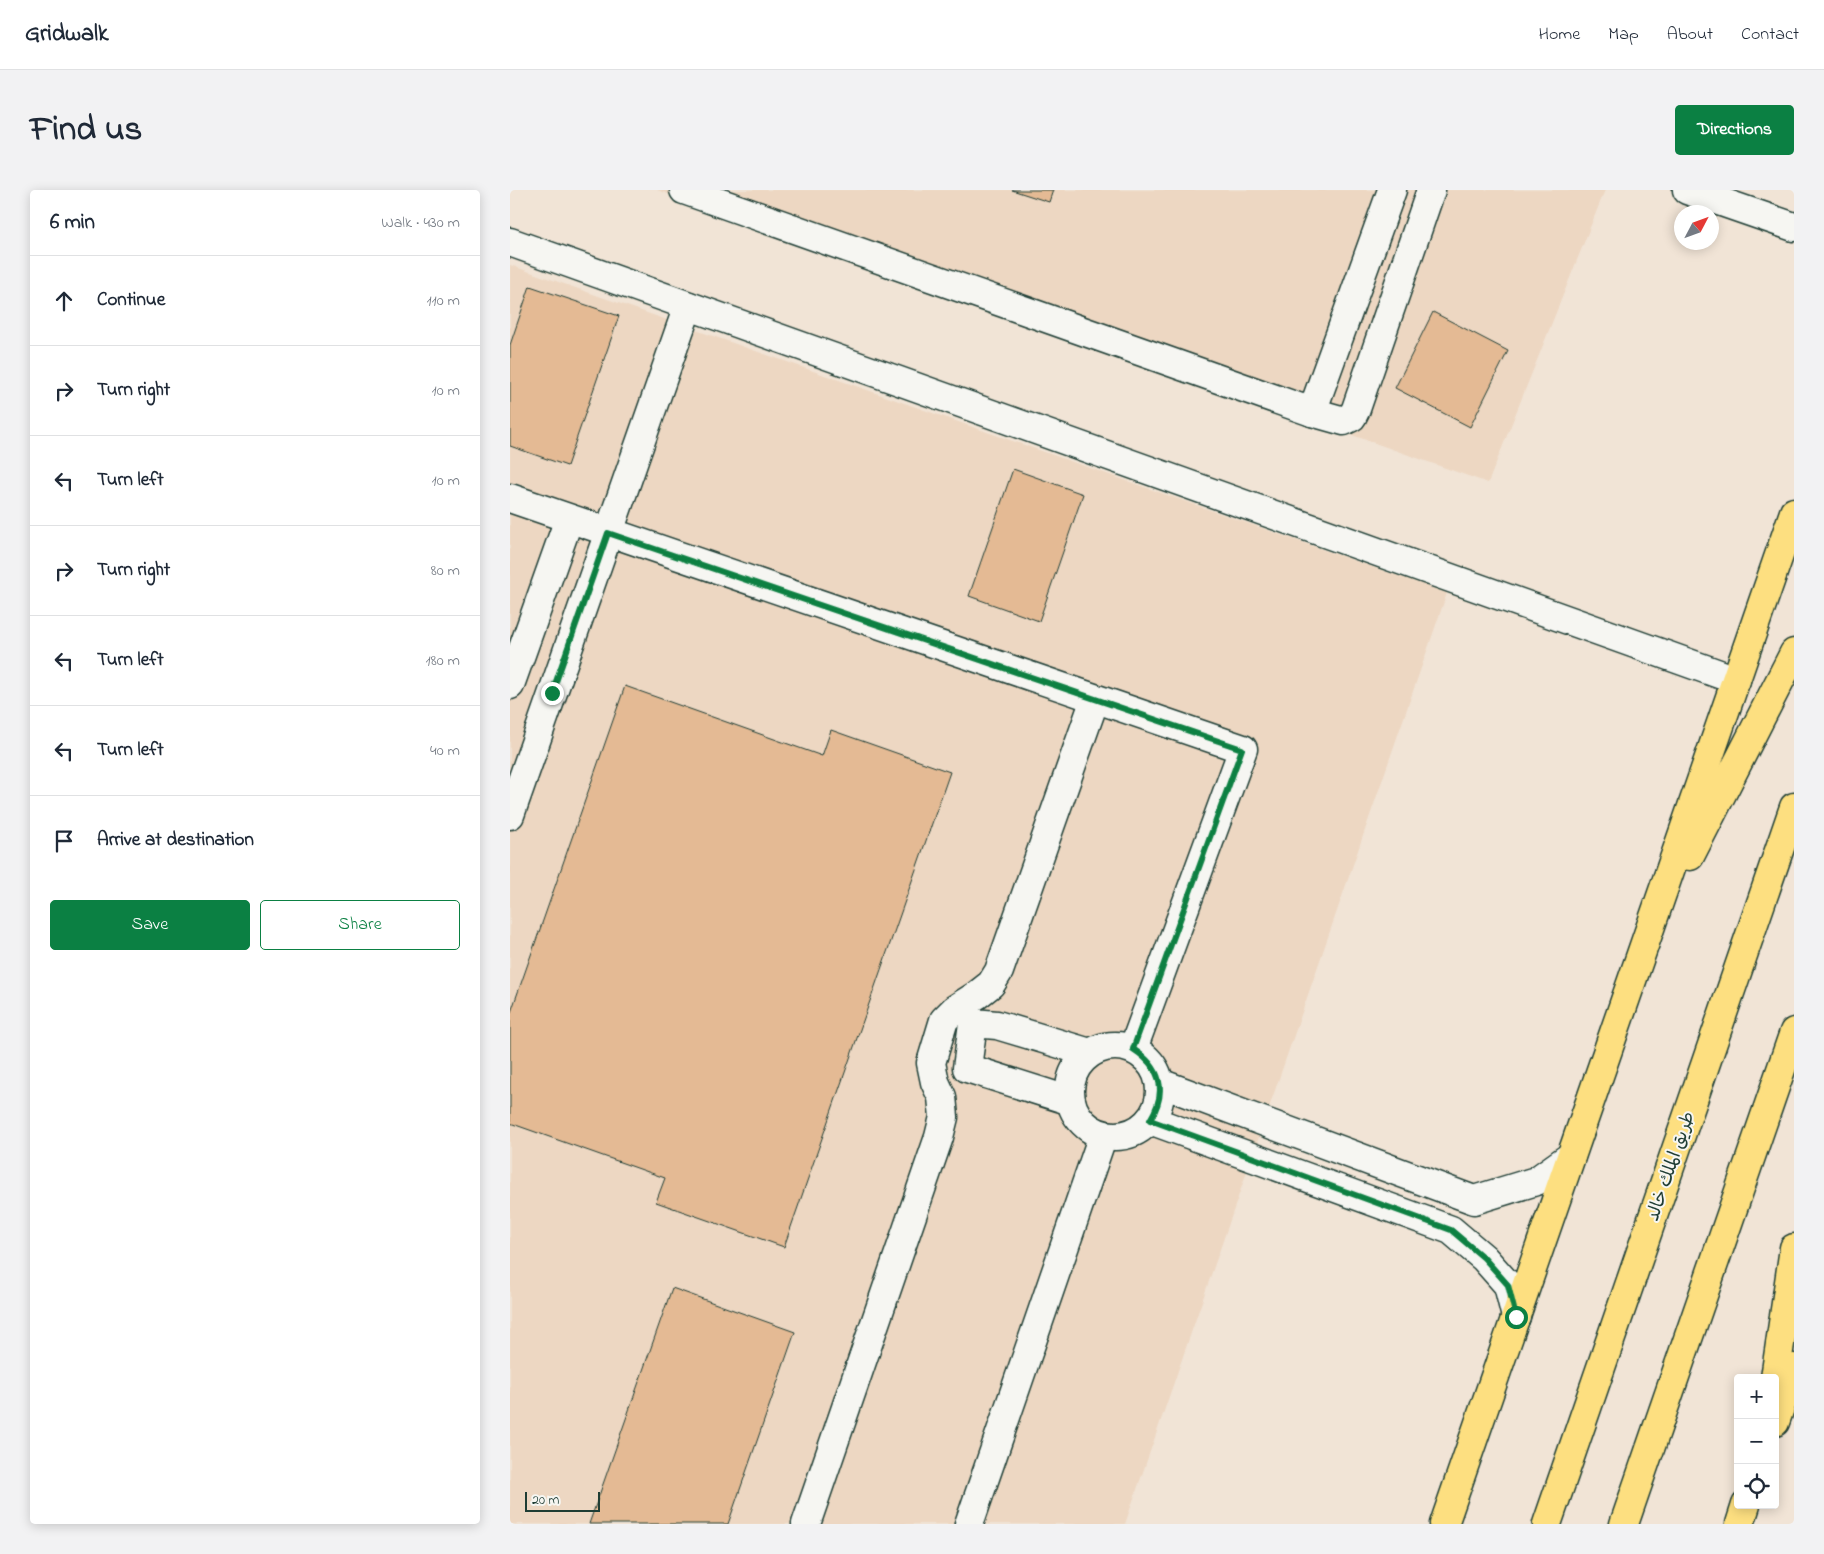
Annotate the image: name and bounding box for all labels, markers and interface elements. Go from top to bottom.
text: Gridwalk [25,17,109,52]
text: Home [1539,22,1580,48]
text: Map [1608,22,1639,48]
text: About [1667,22,1713,48]
text: Contact [1741,22,1799,48]
text: Find us [30,105,142,156]
button: Directions [1675,105,1794,155]
north arrow [1674,205,1719,250]
text: 6 min [50,208,95,238]
text: Walk · 430 m [381,211,460,235]
icon: ahead [50,287,78,315]
text: Continue [97,287,165,314]
text: 110 m [426,289,460,313]
icon: right [50,377,78,405]
text: Turn right [97,377,170,404]
text: 10 m [432,379,460,403]
icon: left [50,467,78,495]
text: Turn left [97,467,164,494]
text: 10 m [432,469,460,493]
icon: right [50,557,78,585]
text: Turn right [97,557,170,584]
text: 80 m [431,559,460,583]
icon: left [50,647,78,675]
text: Turn left [97,647,164,674]
text: 180 m [426,649,460,673]
route end [541,682,564,705]
icon: left [50,737,78,765]
text: Turn left [97,737,164,764]
text: 40 m [430,739,460,763]
icon: arrive [50,827,78,855]
text: Arrive at destination [97,827,254,854]
button: Save [50,900,250,950]
button: Share [260,900,460,950]
street label: طريق الملك خالد [1641,1108,1703,1225]
route start [1505,1306,1528,1329]
map controls [1734,1374,1779,1509]
button: + [1734,1374,1779,1419]
button: − [1734,1419,1779,1464]
button: locate [1734,1464,1779,1509]
scale bar [525,1489,600,1512]
text: 20 m [532,1490,559,1511]

